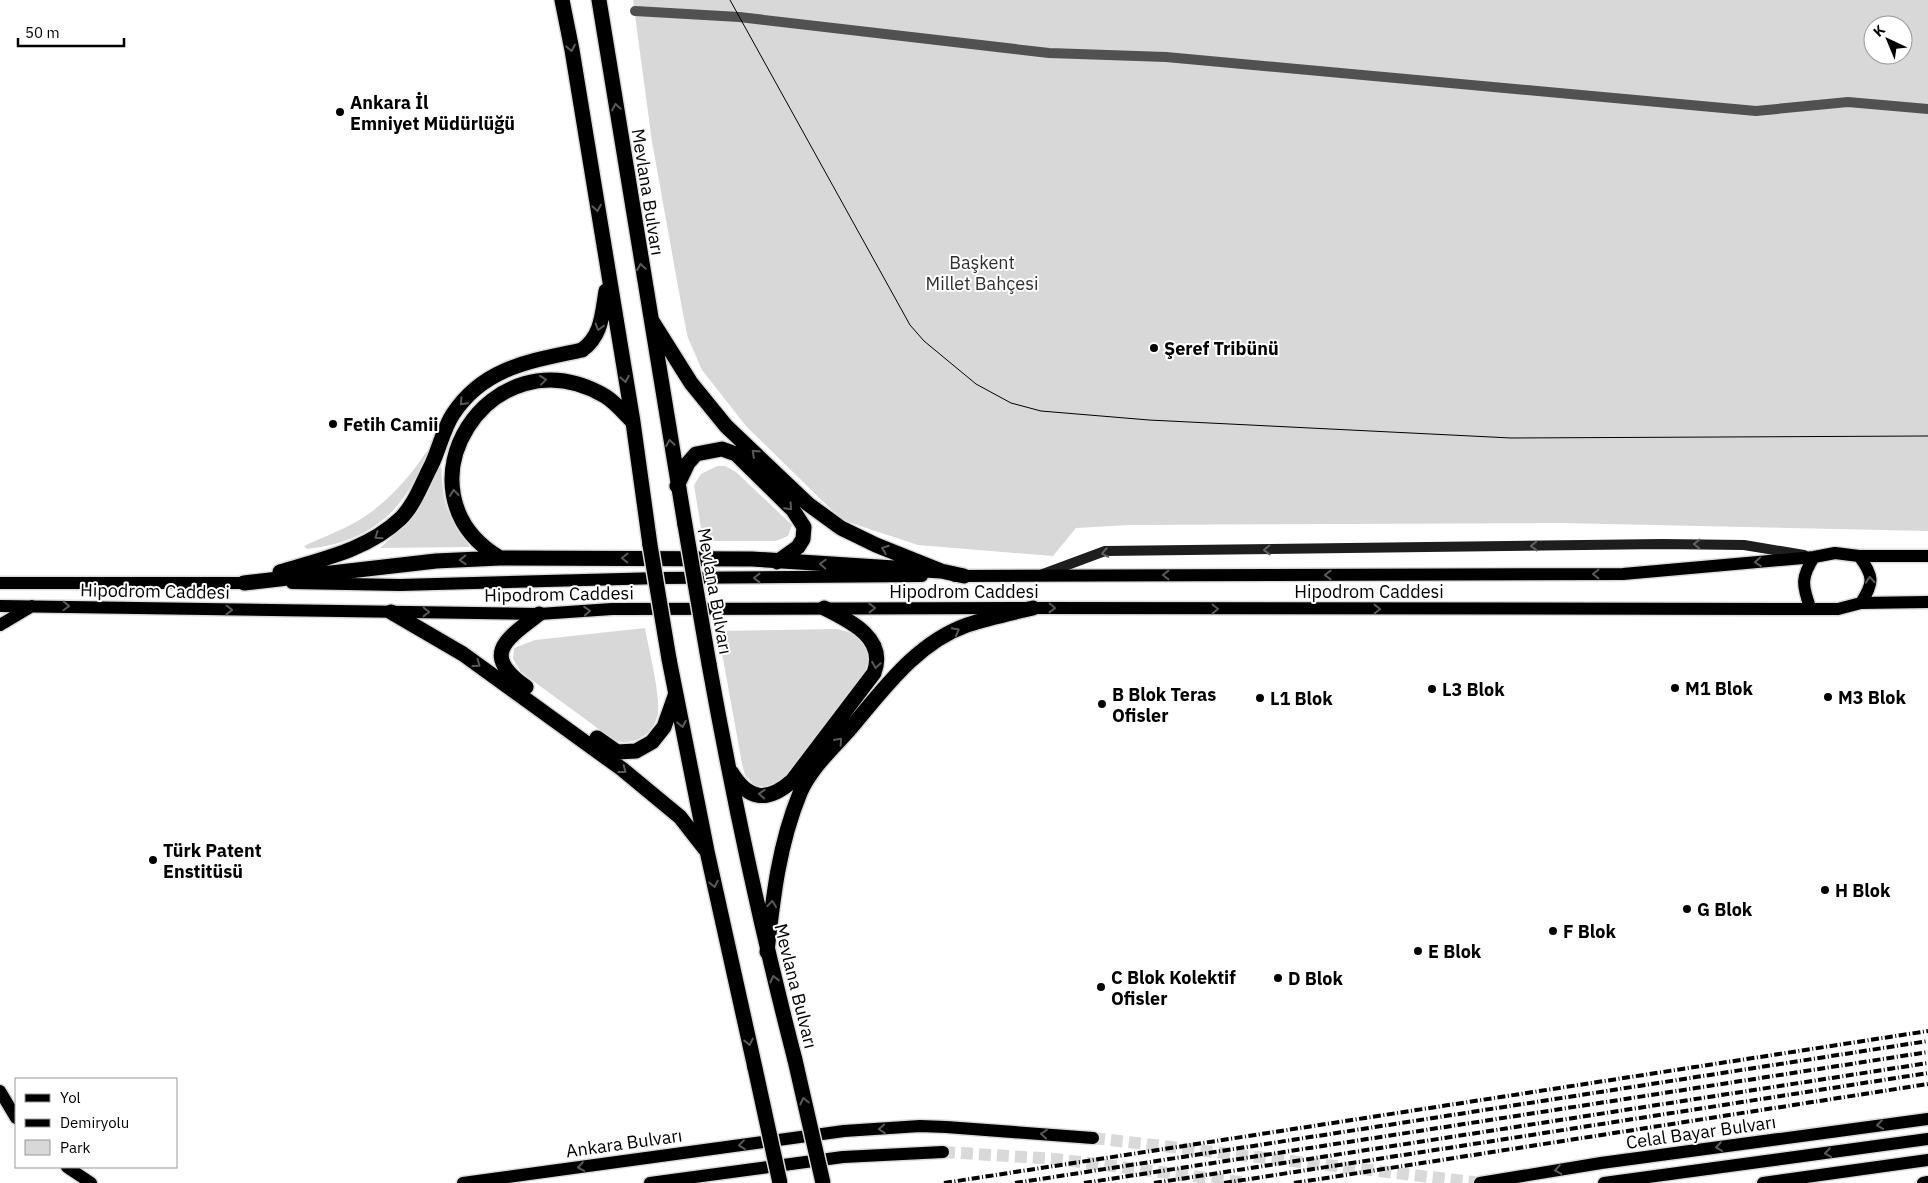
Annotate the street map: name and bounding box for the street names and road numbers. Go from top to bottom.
street label: Mevlana Bulvarı [627,127,669,257]
street label: Mevlana Bulvarı [693,526,737,656]
street label: Hipodrom Caddesi [80,578,230,604]
street label: Hipodrom Caddesi [889,580,1039,603]
street label: Hipodrom Caddesi [1294,580,1444,603]
street label: Hipodrom Caddesi [484,581,634,607]
street label: Mevlana Bulvarı [769,921,823,1051]
street label: Celal Bayar Bulvarı [1624,1110,1778,1154]
street label: Ankara Bulvarı [564,1123,684,1163]

